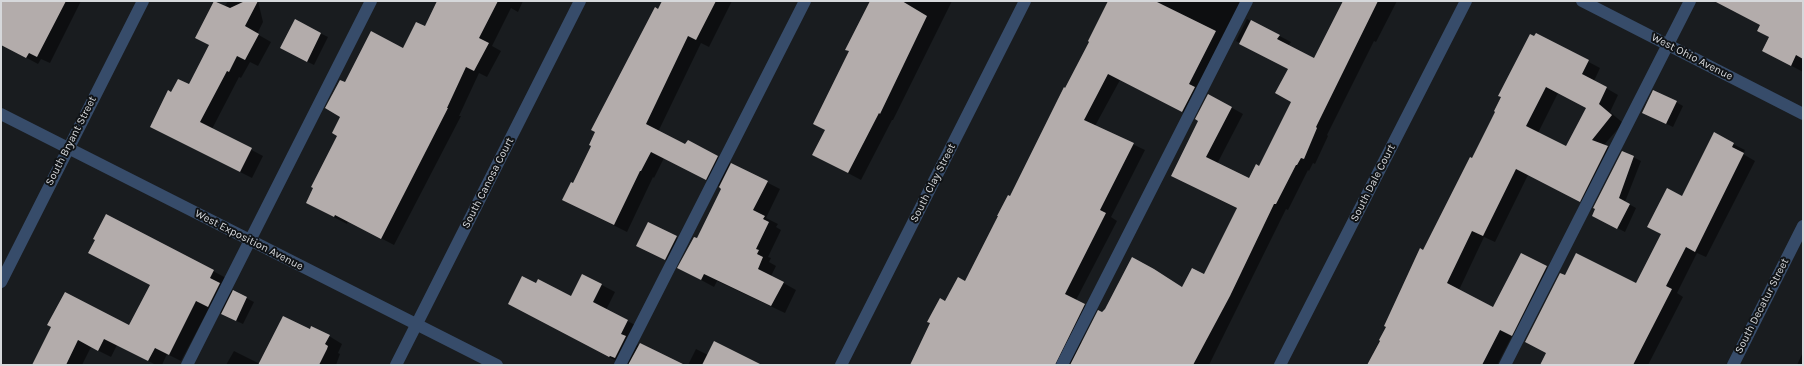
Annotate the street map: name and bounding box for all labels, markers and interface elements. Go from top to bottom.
street label: West Ohio Avenue [1649,31,1735,83]
street label: South Bryant Street [43,94,99,188]
street label: South Canosa Court [459,135,517,231]
street label: South Clay Street [907,141,959,225]
street label: South Dale Court [1348,142,1398,224]
street label: West Exposition Avenue [193,207,305,273]
street label: South Decatur Street [1732,256,1792,356]

